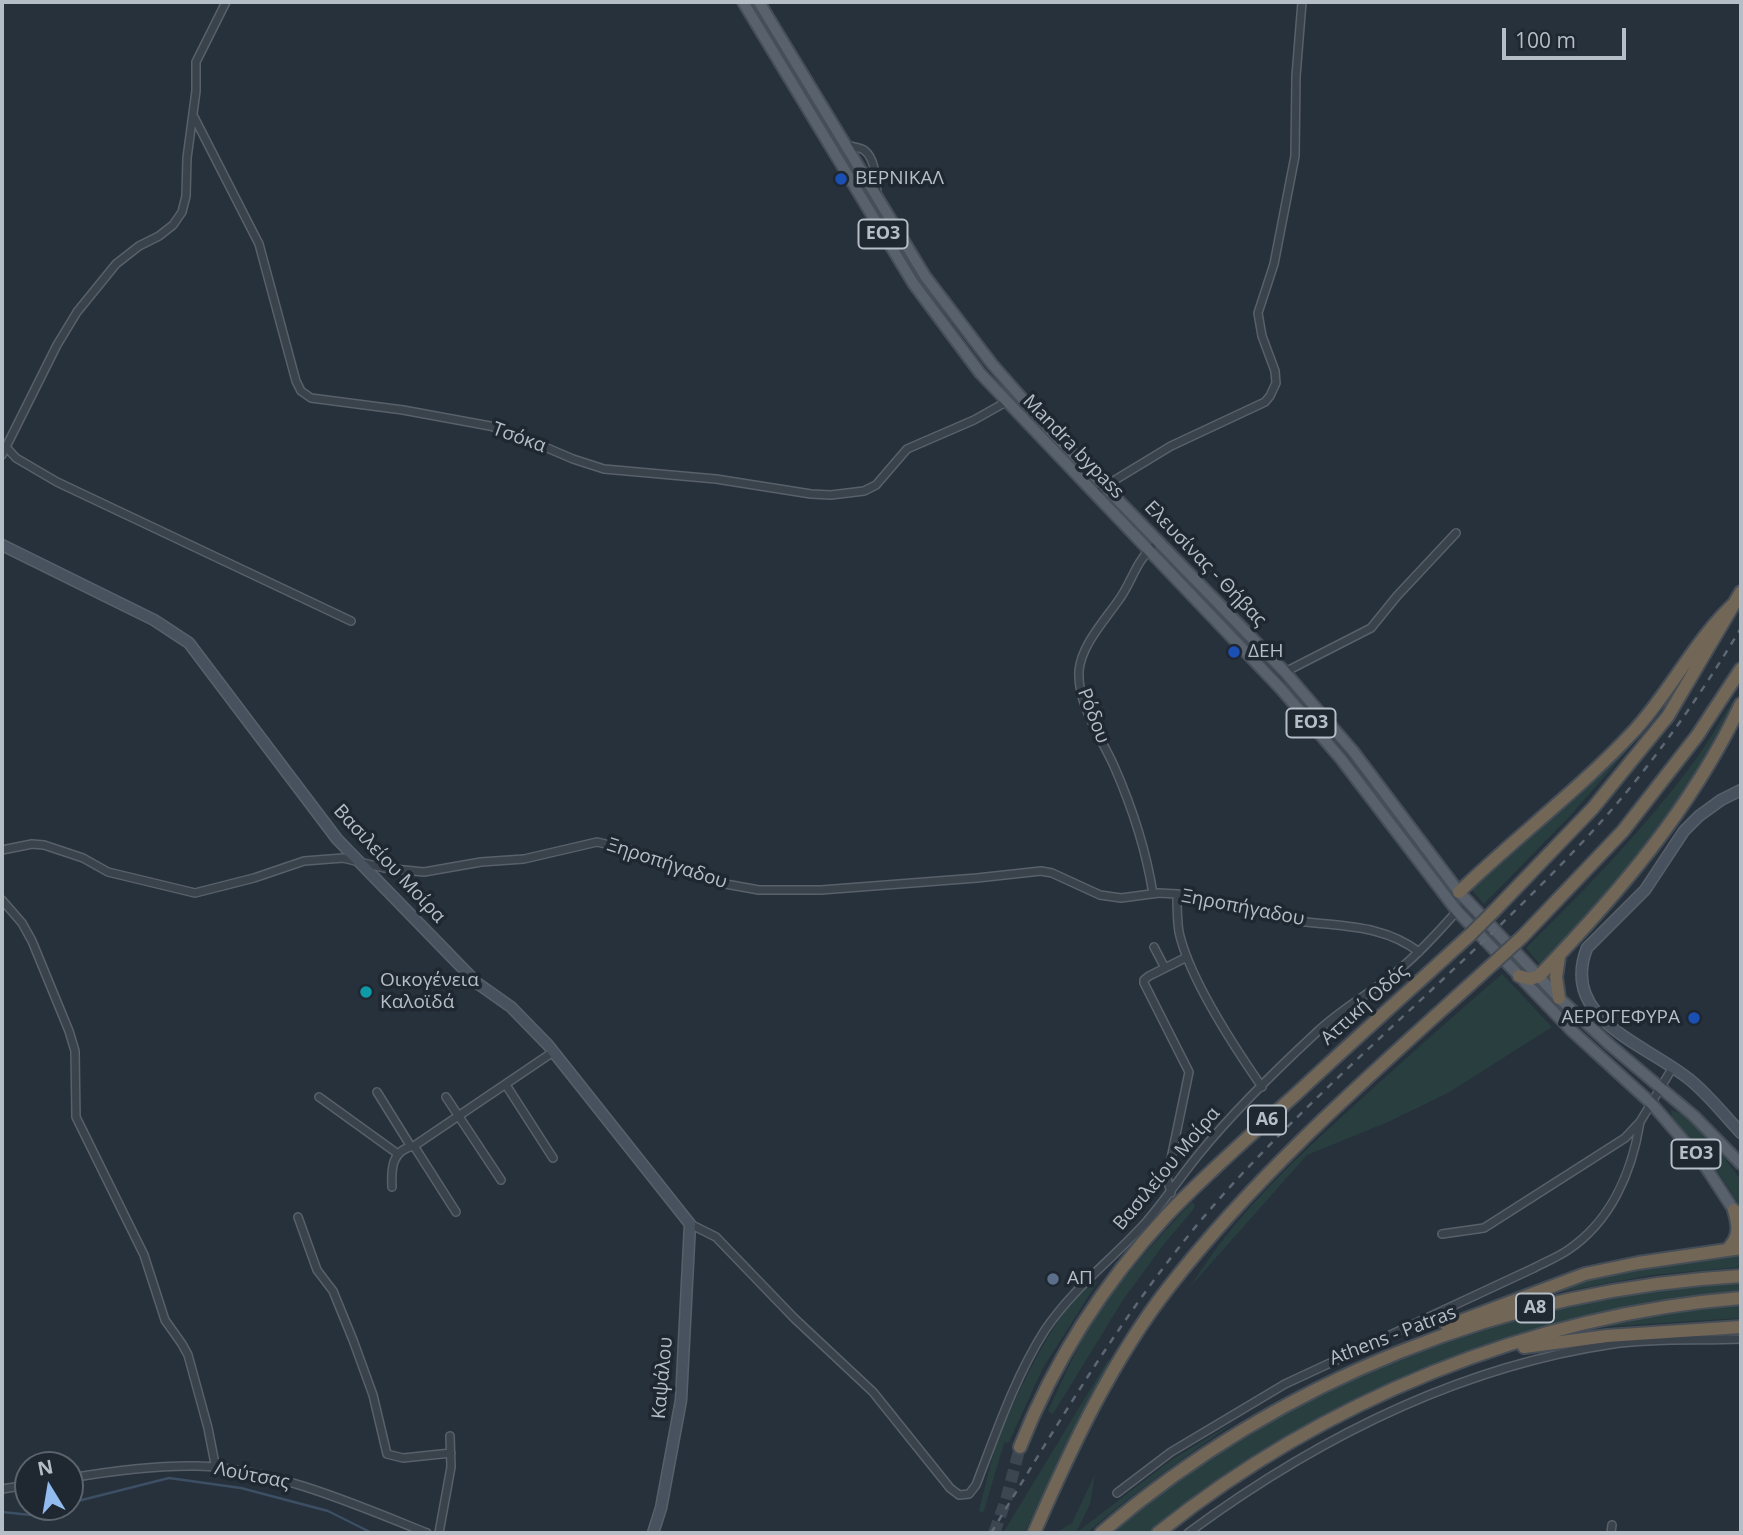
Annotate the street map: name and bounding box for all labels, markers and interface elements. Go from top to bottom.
scale bar [1505,14,1629,58]
text: 100 m [1515,26,1576,54]
place label: ΒΕΡΝΙΚΑΛ [855,168,944,190]
marker: ΒΕΡΝΙΚΑΛ [833,171,849,187]
road number: ΕΟ3 [858,220,908,248]
street label: Mandra bypass [1018,390,1128,504]
street label: Τσόκα [489,418,549,458]
street label: Ελευσίνας - Θήβας [1139,497,1271,631]
place label: ΔΕΗ [1248,641,1284,663]
marker: ΔΕΗ [1226,644,1242,660]
street label: Ρόδου [1072,685,1114,747]
road number: ΕΟ3 [1286,708,1336,738]
street label: Βασιλείου Μοίρα [328,800,450,928]
street label: Ξηροπήγαδου [604,834,730,894]
street label: Ξηροπήγαδου [1180,885,1306,931]
street label: Αττική Οδός [1317,960,1413,1050]
place label: Οικογένεια Καλοϊδά [380,970,479,1014]
marker: Οικογένεια Καλοϊδά [358,984,374,1000]
place label: ΑΕΡΟΓΕΦΥΡΑ [1562,1007,1680,1029]
marker: ΑΕΡΟΓΕΦΥΡΑ [1686,1010,1702,1026]
street label: Βασιλείου Μοίρα [1109,1103,1225,1235]
road number: Α6 [1248,1106,1286,1134]
road number: ΕΟ3 [1672,1140,1720,1168]
place label: ΑΠ [1067,1268,1093,1290]
marker: ΑΠ [1045,1271,1061,1287]
road number: Α8 [1516,1294,1554,1322]
street label: Athens - Patras [1326,1301,1460,1371]
street label: Καψάλου [648,1336,678,1420]
north arrow [14,1451,84,1521]
text: N [35,1453,55,1482]
street label: Λούτσας [213,1458,291,1494]

